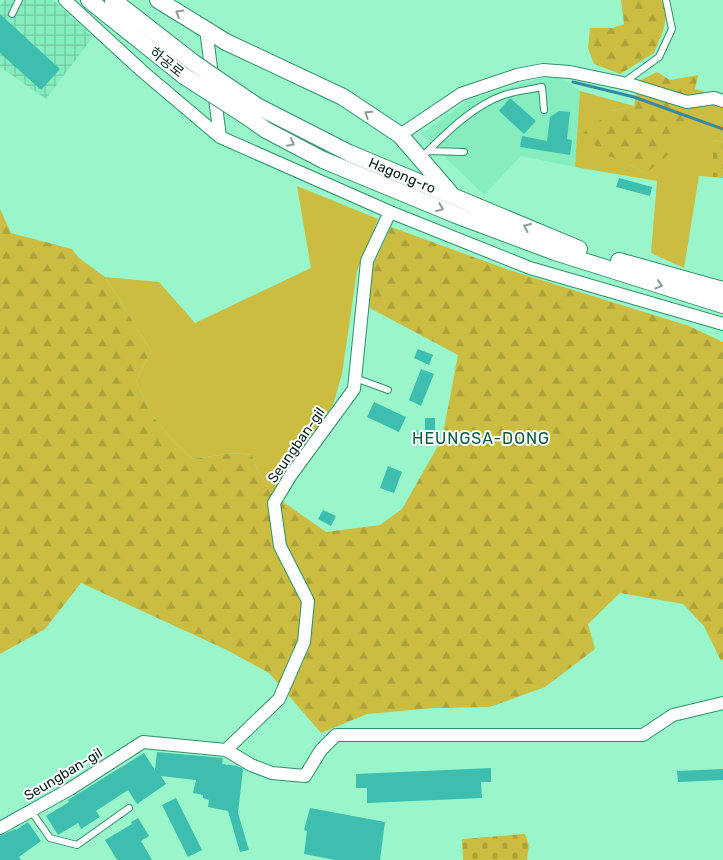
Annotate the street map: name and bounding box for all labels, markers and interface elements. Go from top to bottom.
one-way arrow [176,10,185,20]
street label: 하공로 [146,44,187,81]
one-way arrow [365,111,374,121]
one-way arrow [286,137,295,147]
street label: Hagong-ro [366,154,438,197]
one-way arrow [435,201,444,212]
one-way arrow [523,223,532,234]
one-way arrow [654,279,663,289]
street label: Seungban-gil [264,404,329,486]
district label: HEUNGSA-DONG [412,429,550,448]
street label: Seungban-gil [21,744,105,804]

